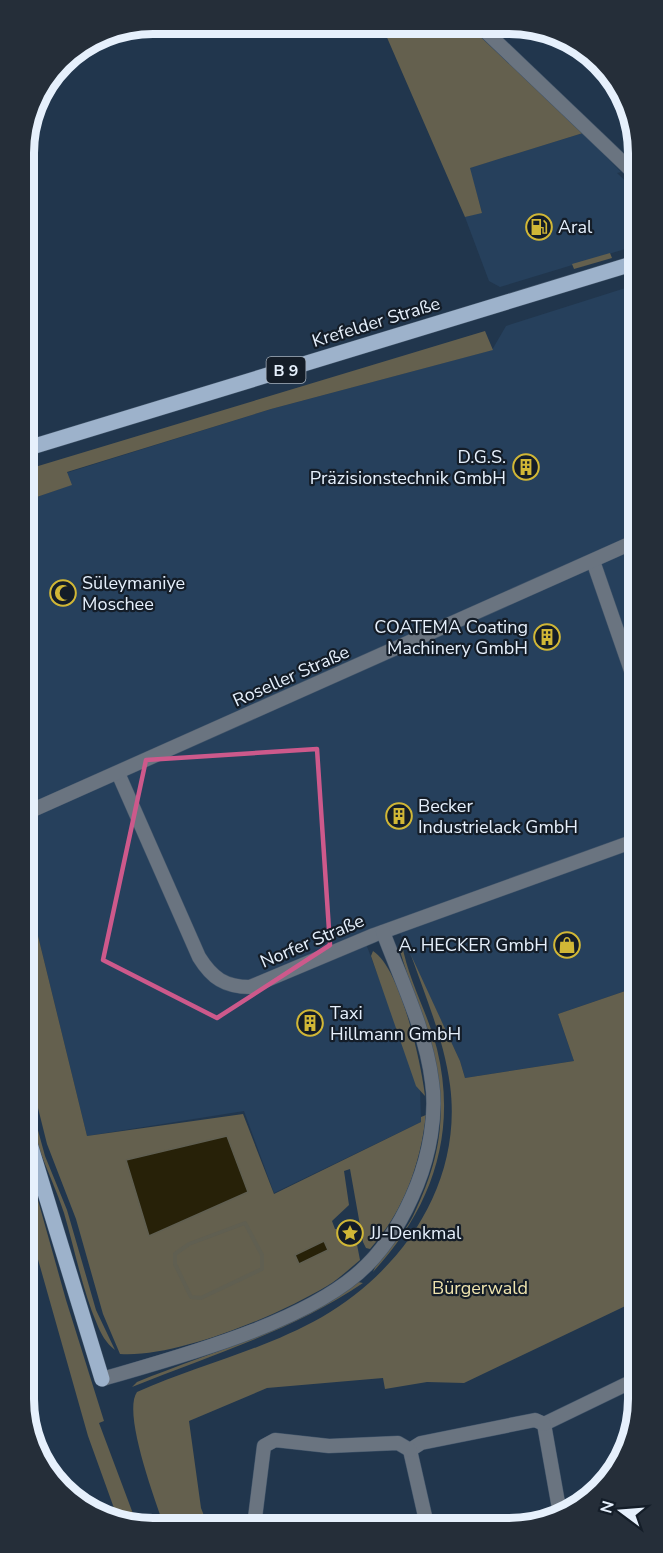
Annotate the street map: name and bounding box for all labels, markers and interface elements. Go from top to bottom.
fuel station icon: Aral [524,212,554,242]
place label: Aral [558,215,593,239]
street label: Krefelder Straße [309,291,443,353]
road number: B 9 [266,357,306,383]
place label: D.G.S. Präzisionstechnik GmbH [310,445,506,490]
building icon: D.G.S. Präzisionstechnik GmbH [511,452,541,482]
place label: Süleymaniye Moschee [82,571,185,616]
mosque icon: Süleymaniye Moschee [48,578,78,608]
place label: COATEMA Coating Machinery GmbH [374,615,528,660]
building icon: COATEMA Coating Machinery GmbH [532,622,562,652]
street label: Roseller Straße [229,640,353,712]
place label: Becker Industrielack GmbH [418,794,578,839]
building icon: Becker Industrielack GmbH [384,801,414,831]
street label: Norfer Straße [256,908,368,974]
shop icon: A. HECKER GmbH [552,930,582,960]
place label: A. HECKER GmbH [398,933,548,957]
place label: Taxi Hillmann GmbH [330,1001,461,1046]
building icon: Taxi Hillmann GmbH [295,1008,325,1038]
place icon: JJ-Denkmal [335,1218,365,1248]
place label: JJ-Denkmal [369,1221,462,1245]
park label: Bürgerwald [432,1276,528,1300]
north arrow [591,1481,651,1541]
text: N [595,1498,620,1516]

